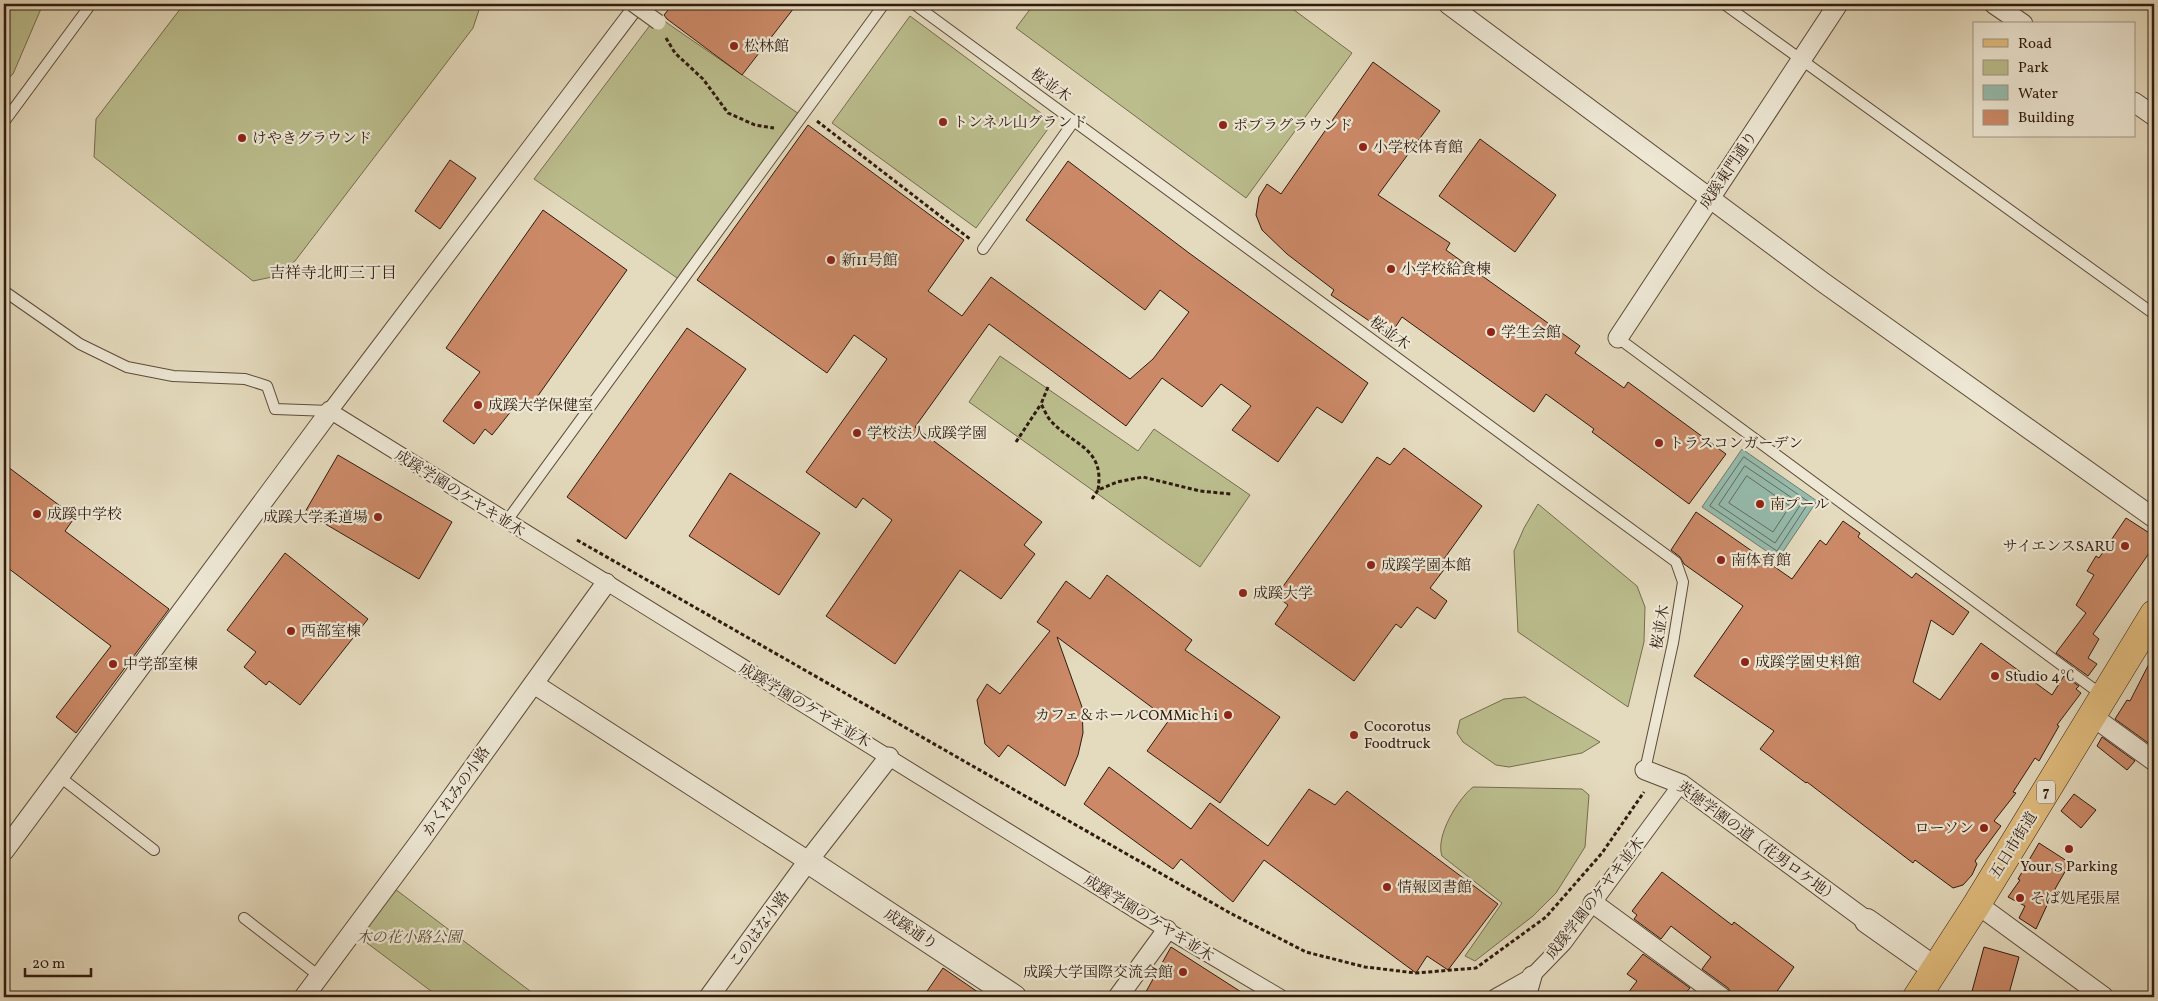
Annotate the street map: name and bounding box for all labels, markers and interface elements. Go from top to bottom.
legend [1973,22,2136,138]
text: Road [2018,34,2052,55]
place label: 松林館 [744,37,789,58]
marker: 松林館 [728,40,740,52]
text: Park [2018,58,2049,79]
street label: 桜並木 [1026,64,1074,108]
text: Water [2018,84,2058,105]
text: Building [2018,108,2075,129]
place label: トンネル山グランド [953,113,1088,134]
marker: トンネル山グランド [937,116,949,128]
place label: ポプラグラウンド [1233,116,1353,137]
marker: ポプラグラウンド [1217,119,1229,131]
street label: 成蹊東門通り [1695,128,1763,214]
place label: けやきグラウンド [252,129,372,150]
marker: けやきグラウンド [236,132,248,144]
place label: 小学校体育館 [1373,138,1463,159]
marker: 小学校体育館 [1357,141,1369,153]
place label: 新11号館 [841,251,898,272]
marker: 新11号館 [825,254,837,266]
place label: 小学校給食棟 [1401,260,1491,281]
district label: 吉祥寺北町三丁目 [269,263,397,285]
marker: 小学校給食棟 [1385,263,1397,275]
street label: 桜並木 [1365,312,1413,356]
place label: 学生会館 [1501,323,1561,344]
marker: 学生会館 [1485,326,1497,338]
place label: 成蹊大学保健室 [488,396,593,417]
marker: 成蹊大学保健室 [472,399,484,411]
place label: 学校法人成蹊学園 [867,424,987,445]
marker: 学校法人成蹊学園 [851,427,863,439]
place label: トラスコンガーデン [1669,434,1803,455]
marker: トラスコンガーデン [1653,437,1665,449]
street label: 成蹊学園のケヤキ並木 [390,446,528,543]
place label: 南プール [1770,495,1829,516]
marker: 南プール [1754,498,1766,510]
place label: 成蹊中学校 [47,505,122,526]
marker: 成蹊中学校 [31,508,43,520]
place label: 成蹊大学柔道場 [263,508,368,529]
marker: 成蹊大学柔道場 [372,511,384,523]
place label: サイエンスSARU [2003,537,2115,558]
marker: サイエンスSARU [2119,540,2131,552]
place label: 南体育館 [1731,551,1791,572]
marker: 南体育館 [1715,554,1727,566]
place label: 成蹊学園本館 [1381,556,1471,577]
marker: 成蹊学園本館 [1365,559,1377,571]
place label: 成蹊大学 [1253,584,1313,605]
marker: 成蹊大学 [1237,587,1249,599]
street label: 桜並木 [1647,603,1676,651]
place label: 西部室棟 [301,622,361,643]
marker: 西部室棟 [285,625,297,637]
place label: 成蹊学園史料館 [1755,653,1860,674]
place label: 中学部室棟 [123,655,198,676]
marker: 成蹊学園史料館 [1739,656,1751,668]
marker: 中学部室棟 [107,658,119,670]
street label: 成蹊学園のケヤキ並木 [735,659,874,754]
place label: Studio 4℃ [2005,667,2075,688]
marker: Studio 4℃ [1989,670,2001,682]
place label: カフェ＆ホールCOMMicｈi [1035,706,1218,727]
marker: カフェ＆ホールCOMMicｈi [1222,709,1234,721]
place label: Cocorotus Foodtruck [1364,717,1431,755]
marker: Cocorotus Foodtruck [1348,729,1360,741]
street label: かくれみの小路 [419,743,496,841]
street label: 英徳学園の道（花男ロケ地） [1672,777,1842,909]
road number: 7 [2037,780,2055,804]
street label: 五日市街道 [1985,808,2043,883]
place label: ローソン [1915,819,1974,840]
marker: ローソン [1978,822,1990,834]
street label: 成蹊学園のケヤキ並木 [1542,833,1651,964]
marker: YourｓParking [2063,843,2075,855]
place label: YourｓParking [2020,857,2118,878]
street label: 成蹊学園のケヤキ並木 [1079,871,1217,968]
place label: 情報図書館 [1397,878,1472,899]
marker: 情報図書館 [1381,881,1393,893]
street label: このはな小路 [725,887,795,972]
place label: そば処尾張屋 [2030,889,2120,910]
marker: そば処尾張屋 [2014,892,2026,904]
street label: 成蹊通り [879,905,941,956]
park label: 木の花小路公園 [356,928,464,949]
scale bar [25,946,91,978]
text: 20 m [32,954,65,975]
place label: 成蹊大学国際交流会館 [1023,963,1173,984]
marker: 成蹊大学国際交流会館 [1177,966,1189,978]

